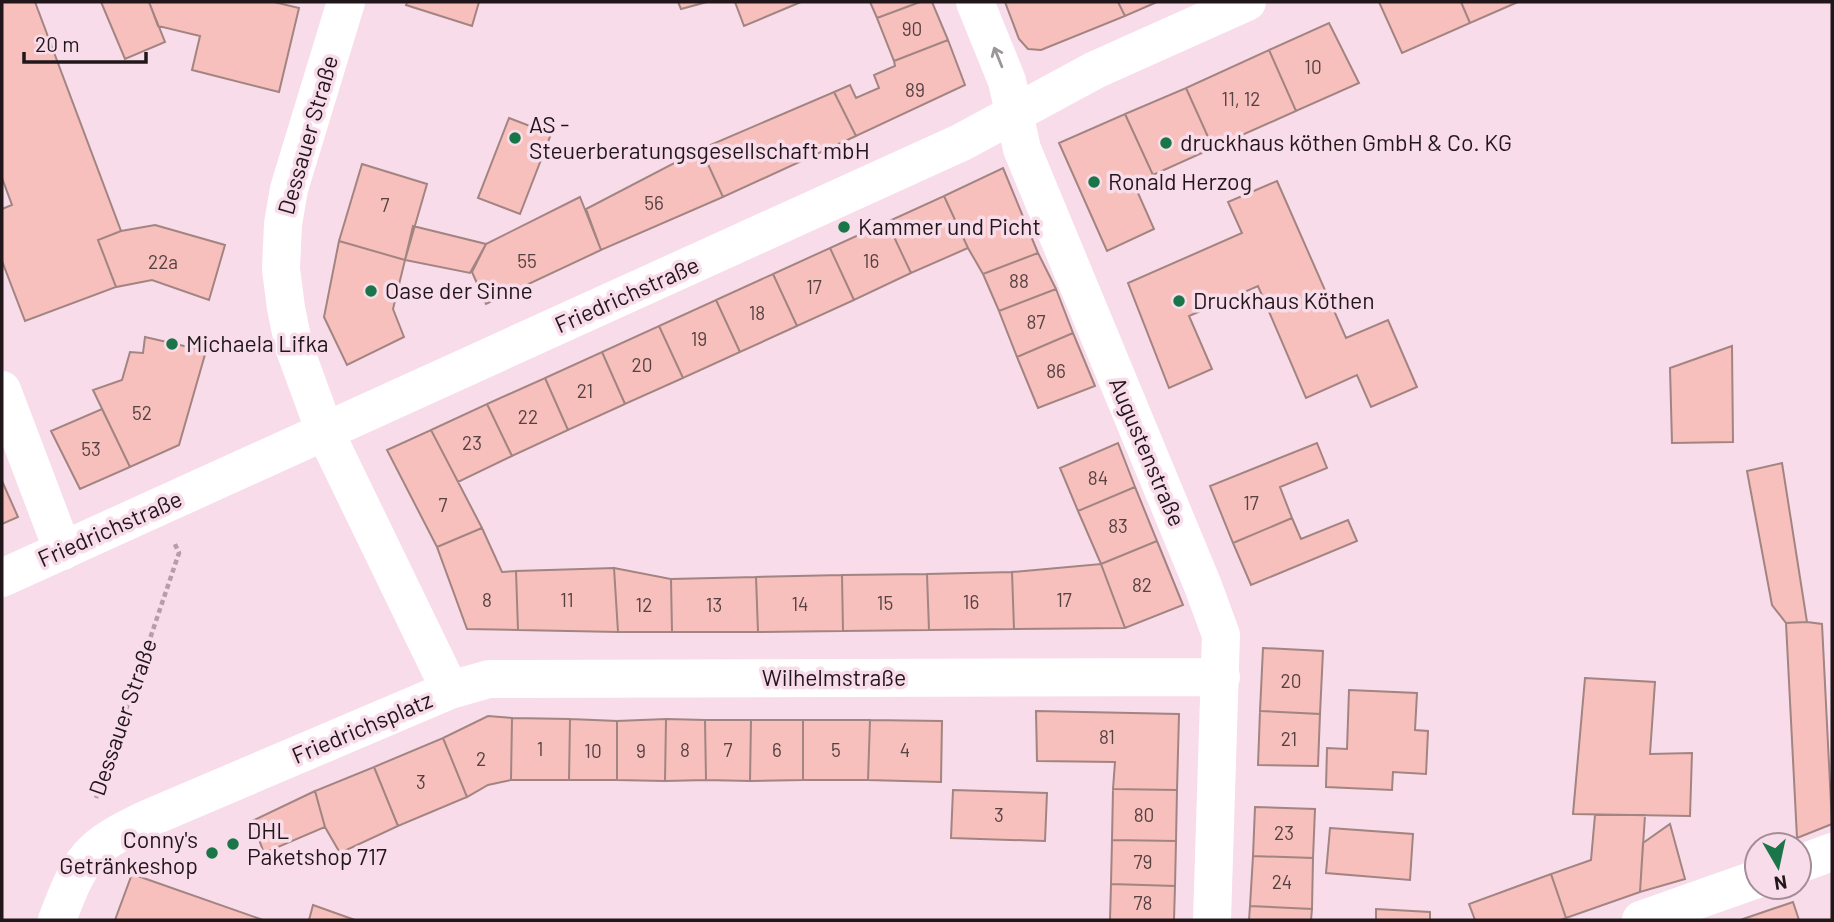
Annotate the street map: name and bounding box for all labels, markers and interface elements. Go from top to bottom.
house number: 90 [902,17,922,40]
scale bar [24,21,147,65]
text: 20 m [35,31,80,56]
one-way arrow [990,47,1003,68]
street label: Dessauer Straße [271,52,343,218]
house number: 10 [1304,55,1322,78]
house number: 89 [905,78,925,101]
house number: 11, 12 [1221,87,1261,110]
place label: AS - Steuerberatungsgesellschaft mbH [529,110,870,164]
place label: druckhaus köthen GmbH & Co. KG [1180,128,1512,156]
marker: AS - Steuerberatungsgesellschaft mbH [507,130,523,146]
marker: druckhaus köthen GmbH & Co. KG [1158,135,1174,151]
place label: Ronald Herzog [1108,167,1252,195]
marker: Ronald Herzog [1086,174,1102,190]
house number: 56 [644,191,664,214]
house number: 7 [381,193,390,216]
place label: Kammer und Picht [858,212,1041,240]
marker: Kammer und Picht [836,219,852,235]
house number: 55 [517,249,537,272]
house number: 16 [863,249,879,272]
house number: 22a [148,250,178,273]
street label: Friedrichstraße [550,250,703,338]
house number: 88 [1009,269,1029,292]
house number: 17 [806,275,822,298]
place label: Oase der Sinne [385,276,533,304]
marker: Oase der Sinne [363,283,379,299]
place label: Druckhaus Köthen [1193,286,1375,314]
marker: Druckhaus Köthen [1171,293,1187,309]
house number: 18 [749,301,765,324]
house number: 87 [1027,310,1045,333]
house number: 19 [691,327,707,350]
place label: Michaela Lifka [186,329,329,357]
marker: Michaela Lifka [164,336,180,352]
house number: 20 [632,353,652,376]
house number: 86 [1046,359,1066,382]
street label: Augustenstraße [1104,373,1192,530]
house number: 21 [577,379,593,402]
house number: 52 [132,401,152,424]
house number: 22 [518,405,538,428]
house number: 23 [462,431,482,454]
house number: 53 [81,437,101,460]
house number: 84 [1088,466,1108,489]
street label: Friedrichstraße [33,484,186,572]
house number: 17 [1243,491,1259,514]
house number: 7 [439,493,448,516]
house number: 83 [1108,514,1128,537]
house number: 82 [1132,573,1152,596]
house number: 8 [482,588,492,611]
house number: 11 [560,588,574,611]
house number: 17 [1056,588,1072,611]
house number: 16 [963,590,979,613]
house number: 15 [877,591,893,614]
house number: 14 [791,592,809,615]
house number: 12 [636,593,652,616]
house number: 13 [706,593,722,616]
street label: Dessauer Straße [82,634,162,799]
street label: Wilhelmstraße [762,663,906,691]
house number: 20 [1281,669,1301,692]
street label: Friedrichsplatz [287,685,436,769]
house number: 81 [1099,725,1115,748]
house number: 21 [1281,727,1297,750]
house number: 1 [537,737,543,760]
house number: 8 [680,738,690,761]
house number: 7 [724,738,733,761]
house number: 6 [772,738,782,761]
house number: 5 [831,738,841,761]
house number: 4 [900,738,910,761]
house number: 10 [584,739,602,762]
house number: 9 [636,739,646,762]
house number: 2 [476,747,486,770]
house number: 3 [416,770,426,793]
house number: 3 [994,803,1004,826]
house number: 80 [1134,803,1154,826]
place label: DHL Paketshop 717 [247,816,387,870]
house number: 23 [1274,821,1294,844]
place label: Conny's Getränkeshop [59,825,198,879]
north arrow [1743,831,1813,901]
marker: DHL Paketshop 717 [225,836,241,852]
marker: Conny's Getränkeshop [204,845,220,861]
house number: 79 [1134,850,1152,873]
house number: 24 [1272,870,1292,893]
text: N [1773,871,1789,896]
house number: 78 [1134,891,1152,914]

